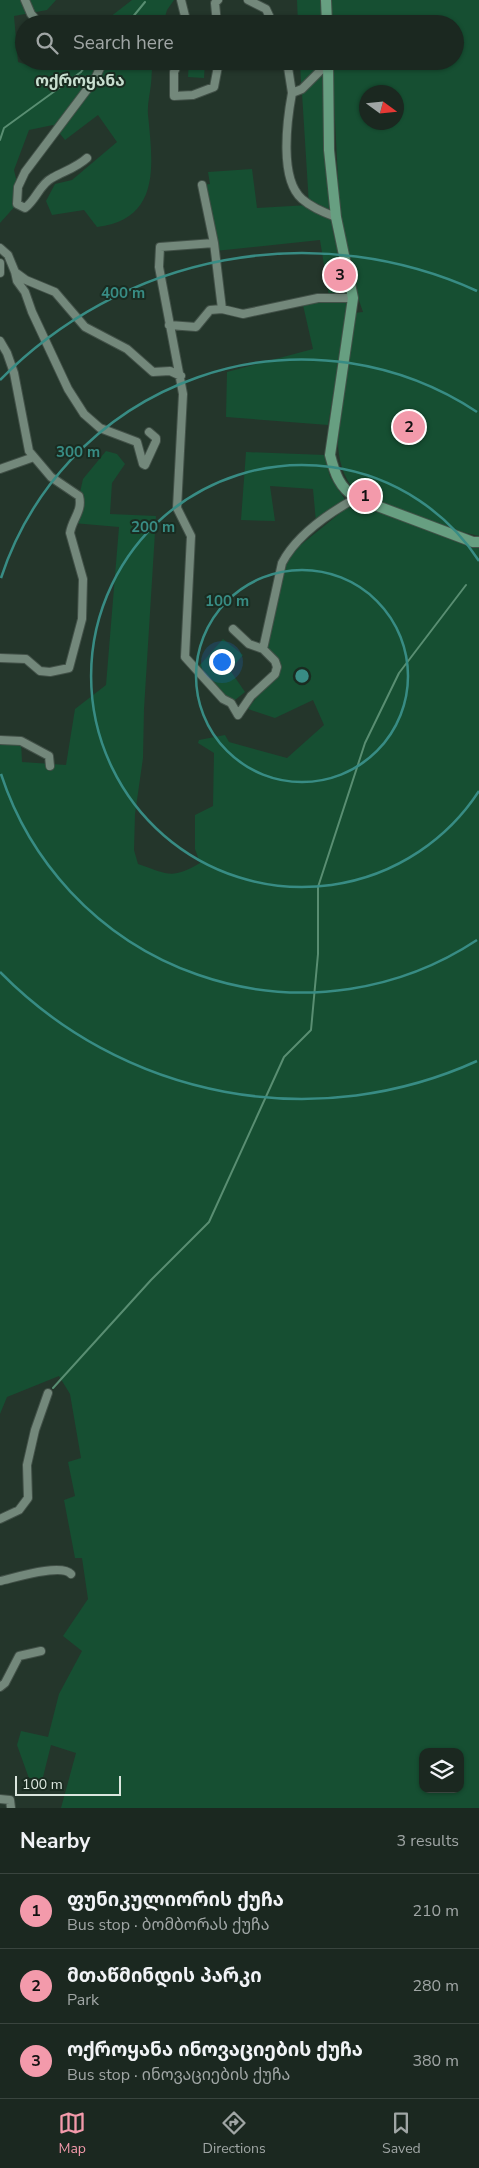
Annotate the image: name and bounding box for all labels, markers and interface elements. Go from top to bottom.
search box [15,15,464,70]
icon: search [33,29,61,57]
text: Search here [73,30,174,56]
district label: ოქროყანა [35,70,125,92]
north arrow [359,85,404,130]
pin: 3 [324,256,356,294]
text: 400 m [101,283,145,303]
pin: 2 [393,408,425,446]
text: 300 m [56,442,100,462]
pin: 1 [349,477,381,515]
text: 200 m [131,517,175,537]
text: 100 m [205,591,249,611]
your location [209,649,235,675]
centre of rings [293,667,311,685]
map controls [419,1748,464,1793]
button: layers [419,1748,464,1793]
scale bar [15,1773,121,1796]
text: 100 m [22,1775,63,1794]
text: Nearby [20,1827,90,1855]
text: 3 results [397,1830,459,1852]
text: ფუნიკულიორის ქუჩა [67,1887,284,1913]
text: 1 [31,1900,41,1922]
text: 210 m [412,1900,459,1922]
text: Bus stop · ბომბორას ქუჩა [67,1914,269,1936]
text: მთაწმინდის პარკი [67,1963,262,1989]
text: 2 [31,1975,41,1997]
text: 280 m [412,1975,459,1997]
text: Park [67,1989,99,2011]
text: ოქროყანა ინოვაციების ქუჩა [67,2037,363,2063]
text: 3 [31,2050,41,2072]
text: 380 m [412,2050,459,2072]
text: Bus stop · ინოვაციების ქუჩა [67,2064,290,2086]
tab: Map [58,2109,86,2158]
tab: Directions [203,2109,266,2158]
tab: Saved [382,2109,421,2158]

